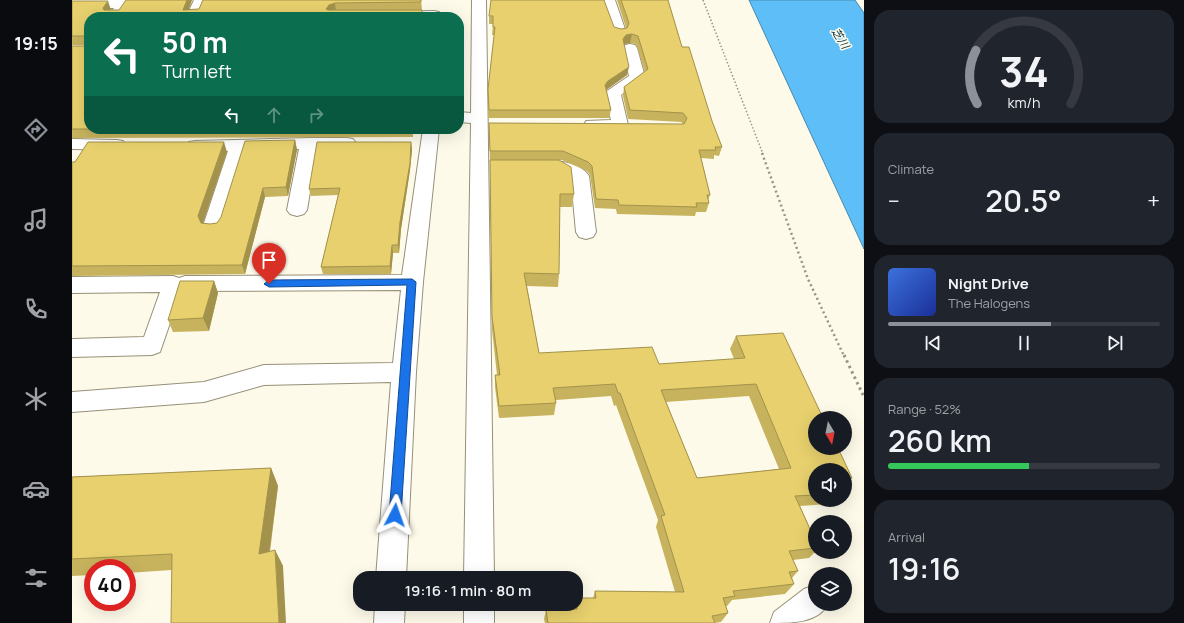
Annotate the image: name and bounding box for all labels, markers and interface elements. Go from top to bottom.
text: 50 m [162,23,228,61]
water label: 芝川 [829,25,854,52]
icon: left [96,28,148,80]
text: 19:15 [14,31,58,55]
text: 34 [999,43,1049,99]
text: Turn left [162,59,232,83]
text: km/h [1007,93,1041,112]
icon: left [221,104,243,126]
icon: ahead [263,104,285,126]
icon: right [305,104,327,126]
icon: directions [22,116,50,144]
text: Climate [888,160,934,178]
text: 20.5° [985,180,1062,221]
text: − [888,186,900,216]
text: + [1147,186,1160,216]
icon: music [22,206,50,234]
pin [252,243,286,284]
icon: arrive [258,249,280,271]
text: Night Drive [948,273,1029,294]
text: The Halogens [948,294,1030,312]
icon: phone [22,295,50,323]
icon: previous [922,332,944,354]
icon: pause [1013,332,1035,354]
icon: next [1104,332,1126,354]
icon: climate [22,385,50,413]
text: Range · 52% [888,400,961,418]
north arrow [808,411,852,455]
map controls [808,411,852,611]
text: 260 km [888,420,992,461]
button: sound [808,463,852,507]
icon: car [22,475,50,503]
position arrow [374,494,416,536]
button: search [808,515,852,559]
text: Arrival [888,528,925,546]
text: 19:16 [888,548,960,589]
speed limit sign: 40 [84,559,136,611]
icon: filters [22,564,50,592]
button: layers [808,567,852,611]
text: 19:16 · 1 min · 80 m [405,580,531,601]

